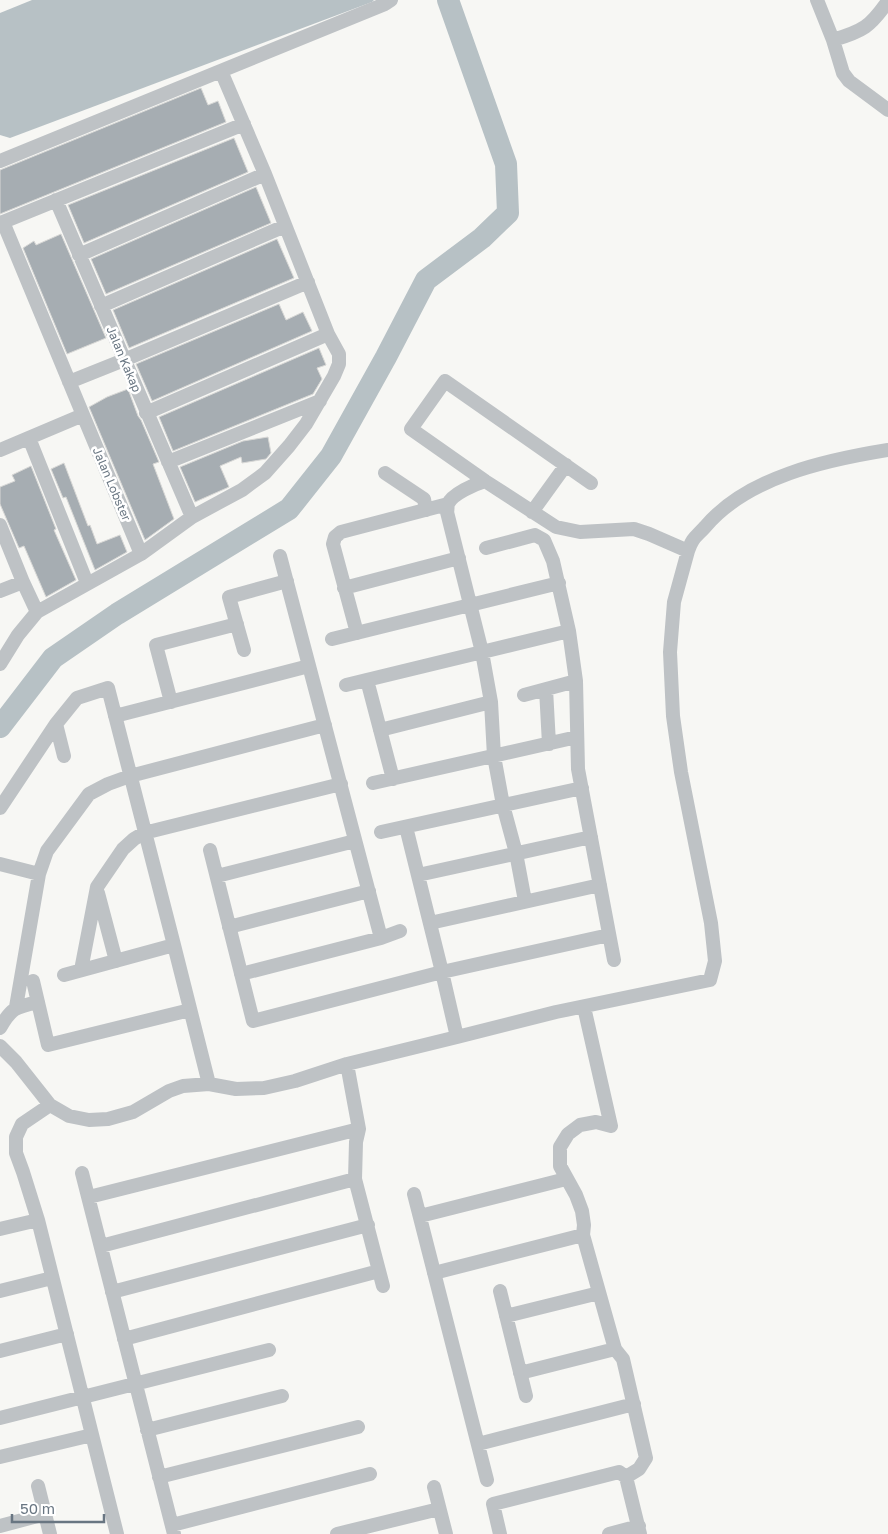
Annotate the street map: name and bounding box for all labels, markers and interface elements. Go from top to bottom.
street label: Jalan Kakap [103,324,145,394]
street label: Jalan Lobster [90,445,134,523]
scale bar [12,1492,105,1524]
text: 50 m [20,1499,55,1517]

